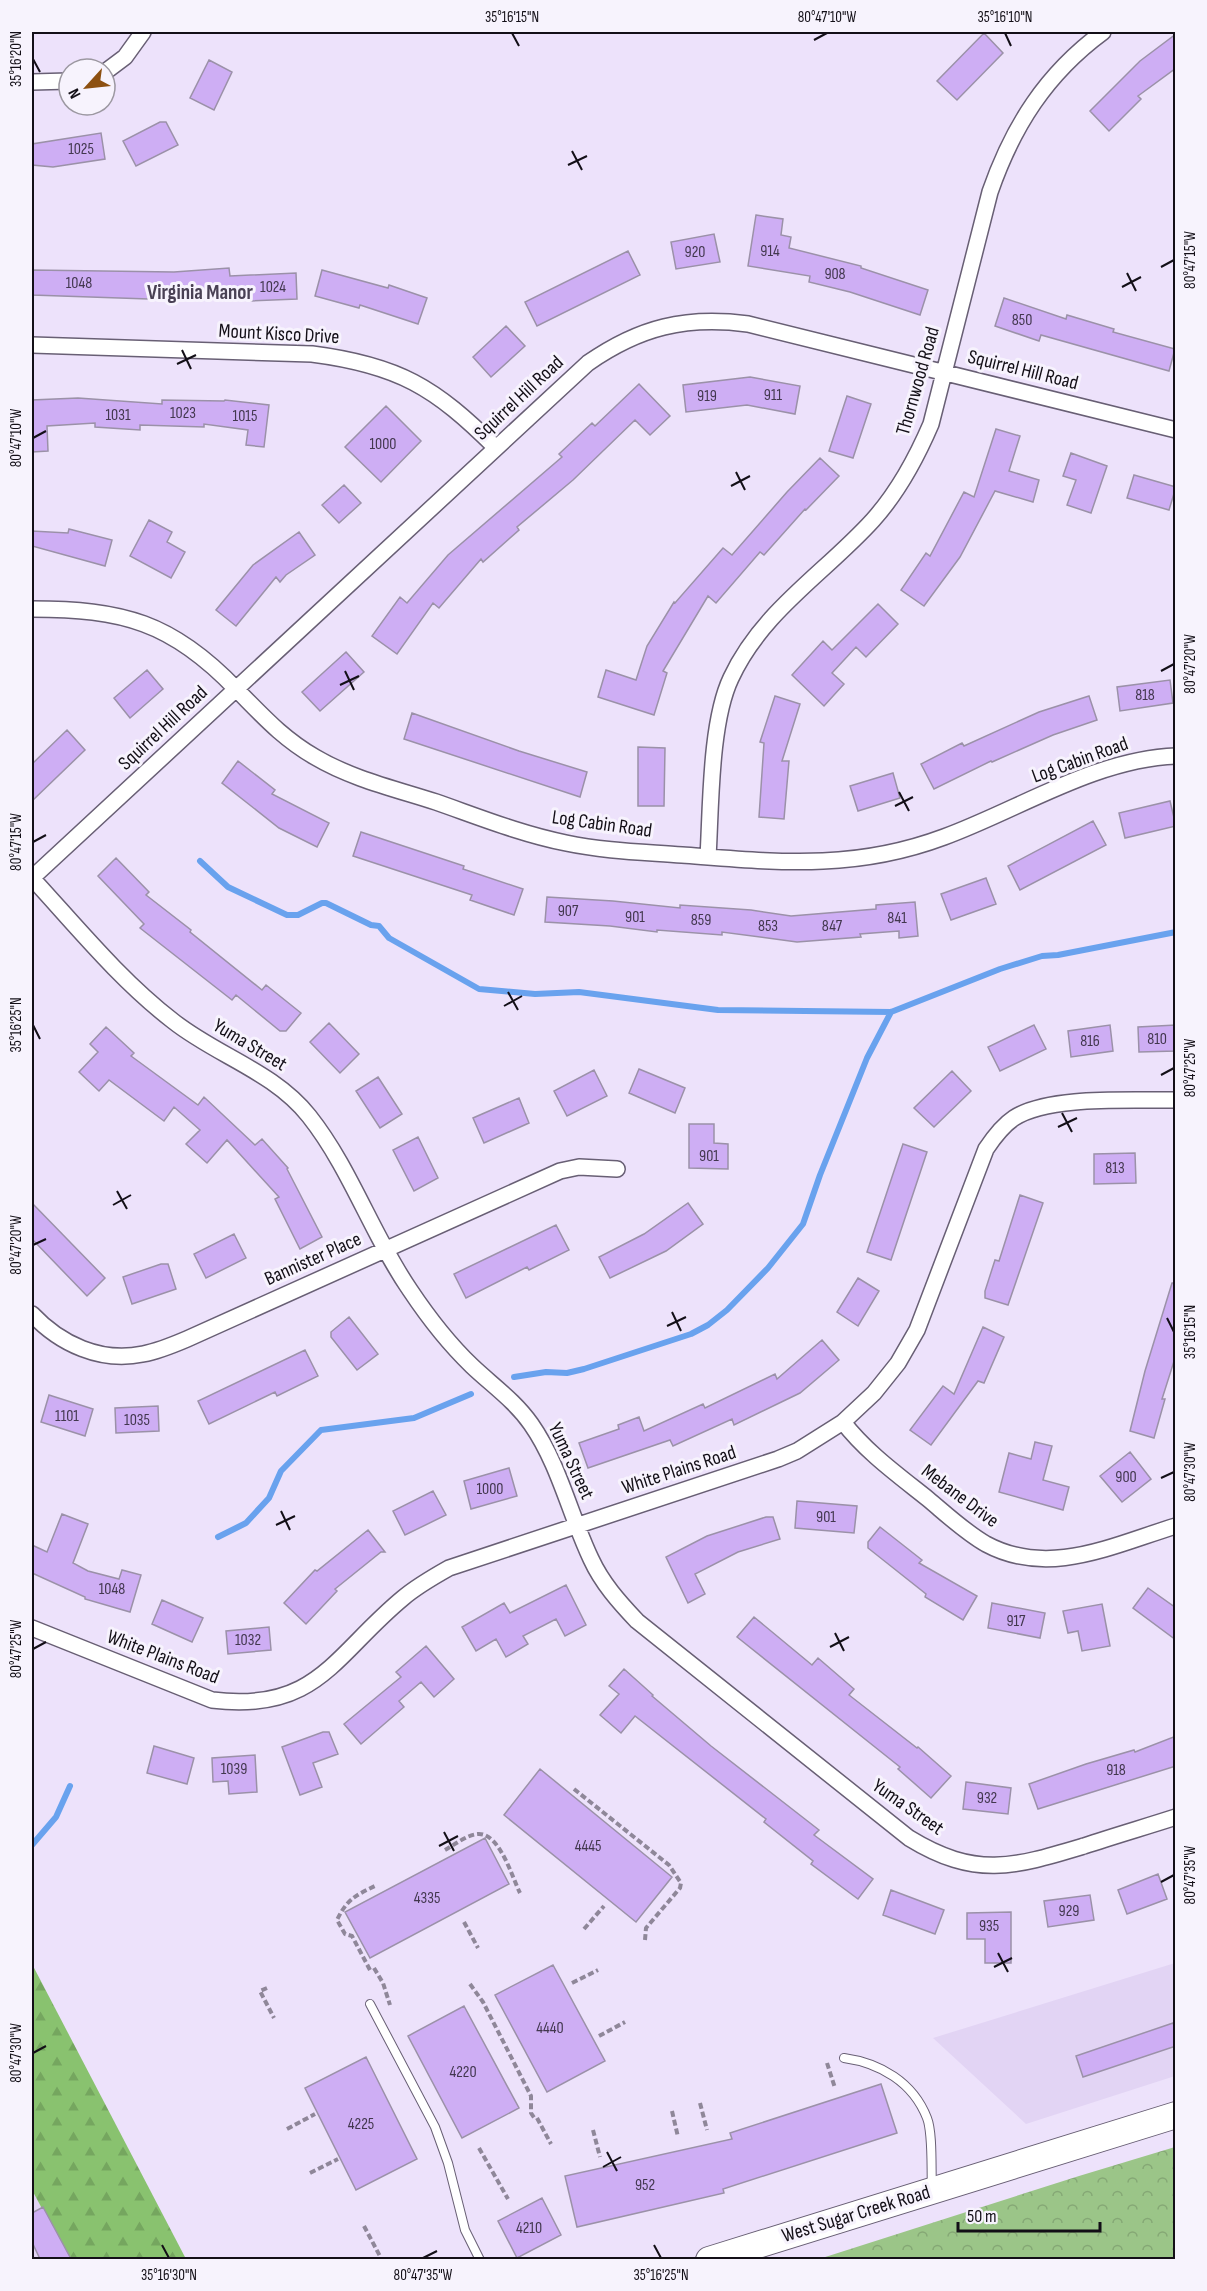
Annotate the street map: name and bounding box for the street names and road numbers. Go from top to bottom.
street label: Mount Kisco Drive [218,319,340,349]
street label: Thornwood Road [891,324,945,438]
street label: Squirrel Hill Road [965,345,1081,395]
street label: Squirrel Hill Road [470,351,568,445]
street label: Squirrel Hill Road [114,681,212,775]
street label: Log Cabin Road [1029,731,1131,789]
street label: Log Cabin Road [550,805,654,843]
street label: Yuma Street [209,1014,291,1076]
street label: Bannister Place [261,1227,365,1291]
street label: Yuma Street [543,1419,599,1503]
street label: White Plains Road [619,1440,739,1500]
street label: Mebane Drive [917,1459,1003,1533]
street label: White Plains Road [103,1625,223,1689]
street label: Yuma Street [868,1774,948,1840]
street label: West Sugar Creek Road [779,2180,933,2248]

